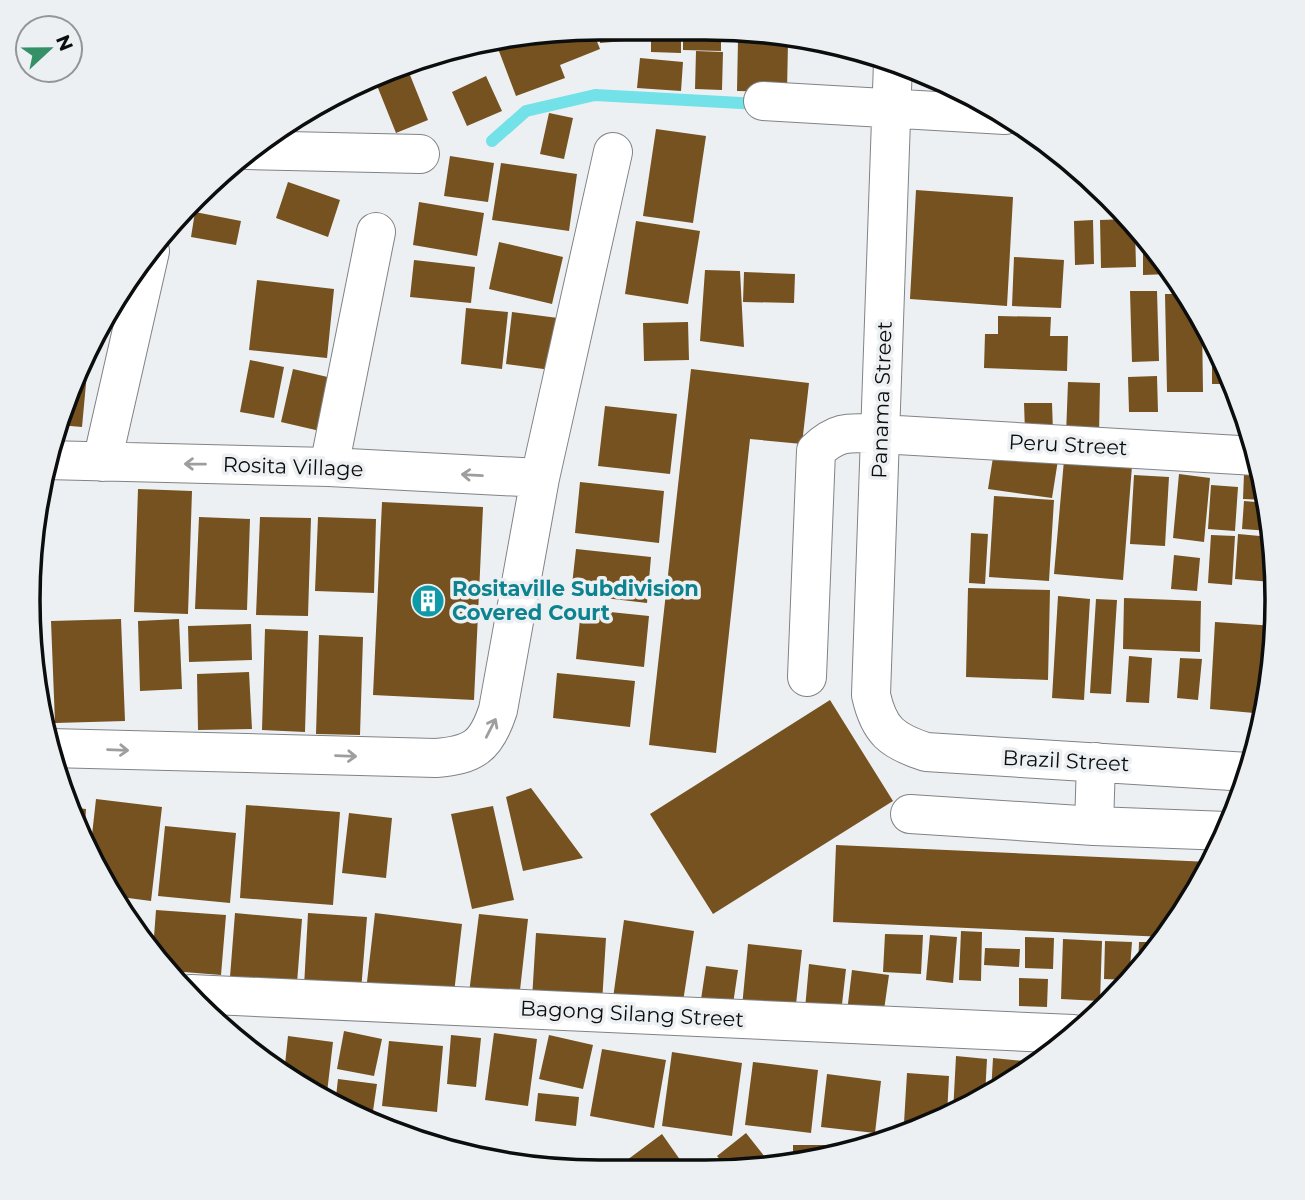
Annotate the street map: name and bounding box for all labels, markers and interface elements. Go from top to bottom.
north arrow [14,14,84,84]
text: N [51,31,78,54]
street label: Panama Street [866,321,897,479]
street label: Peru Street [1008,429,1128,460]
street label: Rosita Village [222,452,364,481]
one-way arrow [184,457,207,471]
one-way arrow [460,468,483,481]
place label: Rositaville Subdivision Covered Court [452,576,699,625]
building icon: Rositaville Subdivision Covered Court [409,582,447,620]
one-way arrow [484,718,498,738]
one-way arrow [106,743,129,756]
street label: Brazil Street [1002,745,1130,776]
one-way arrow [334,749,357,763]
street label: Bagong Silang Street [520,995,745,1032]

